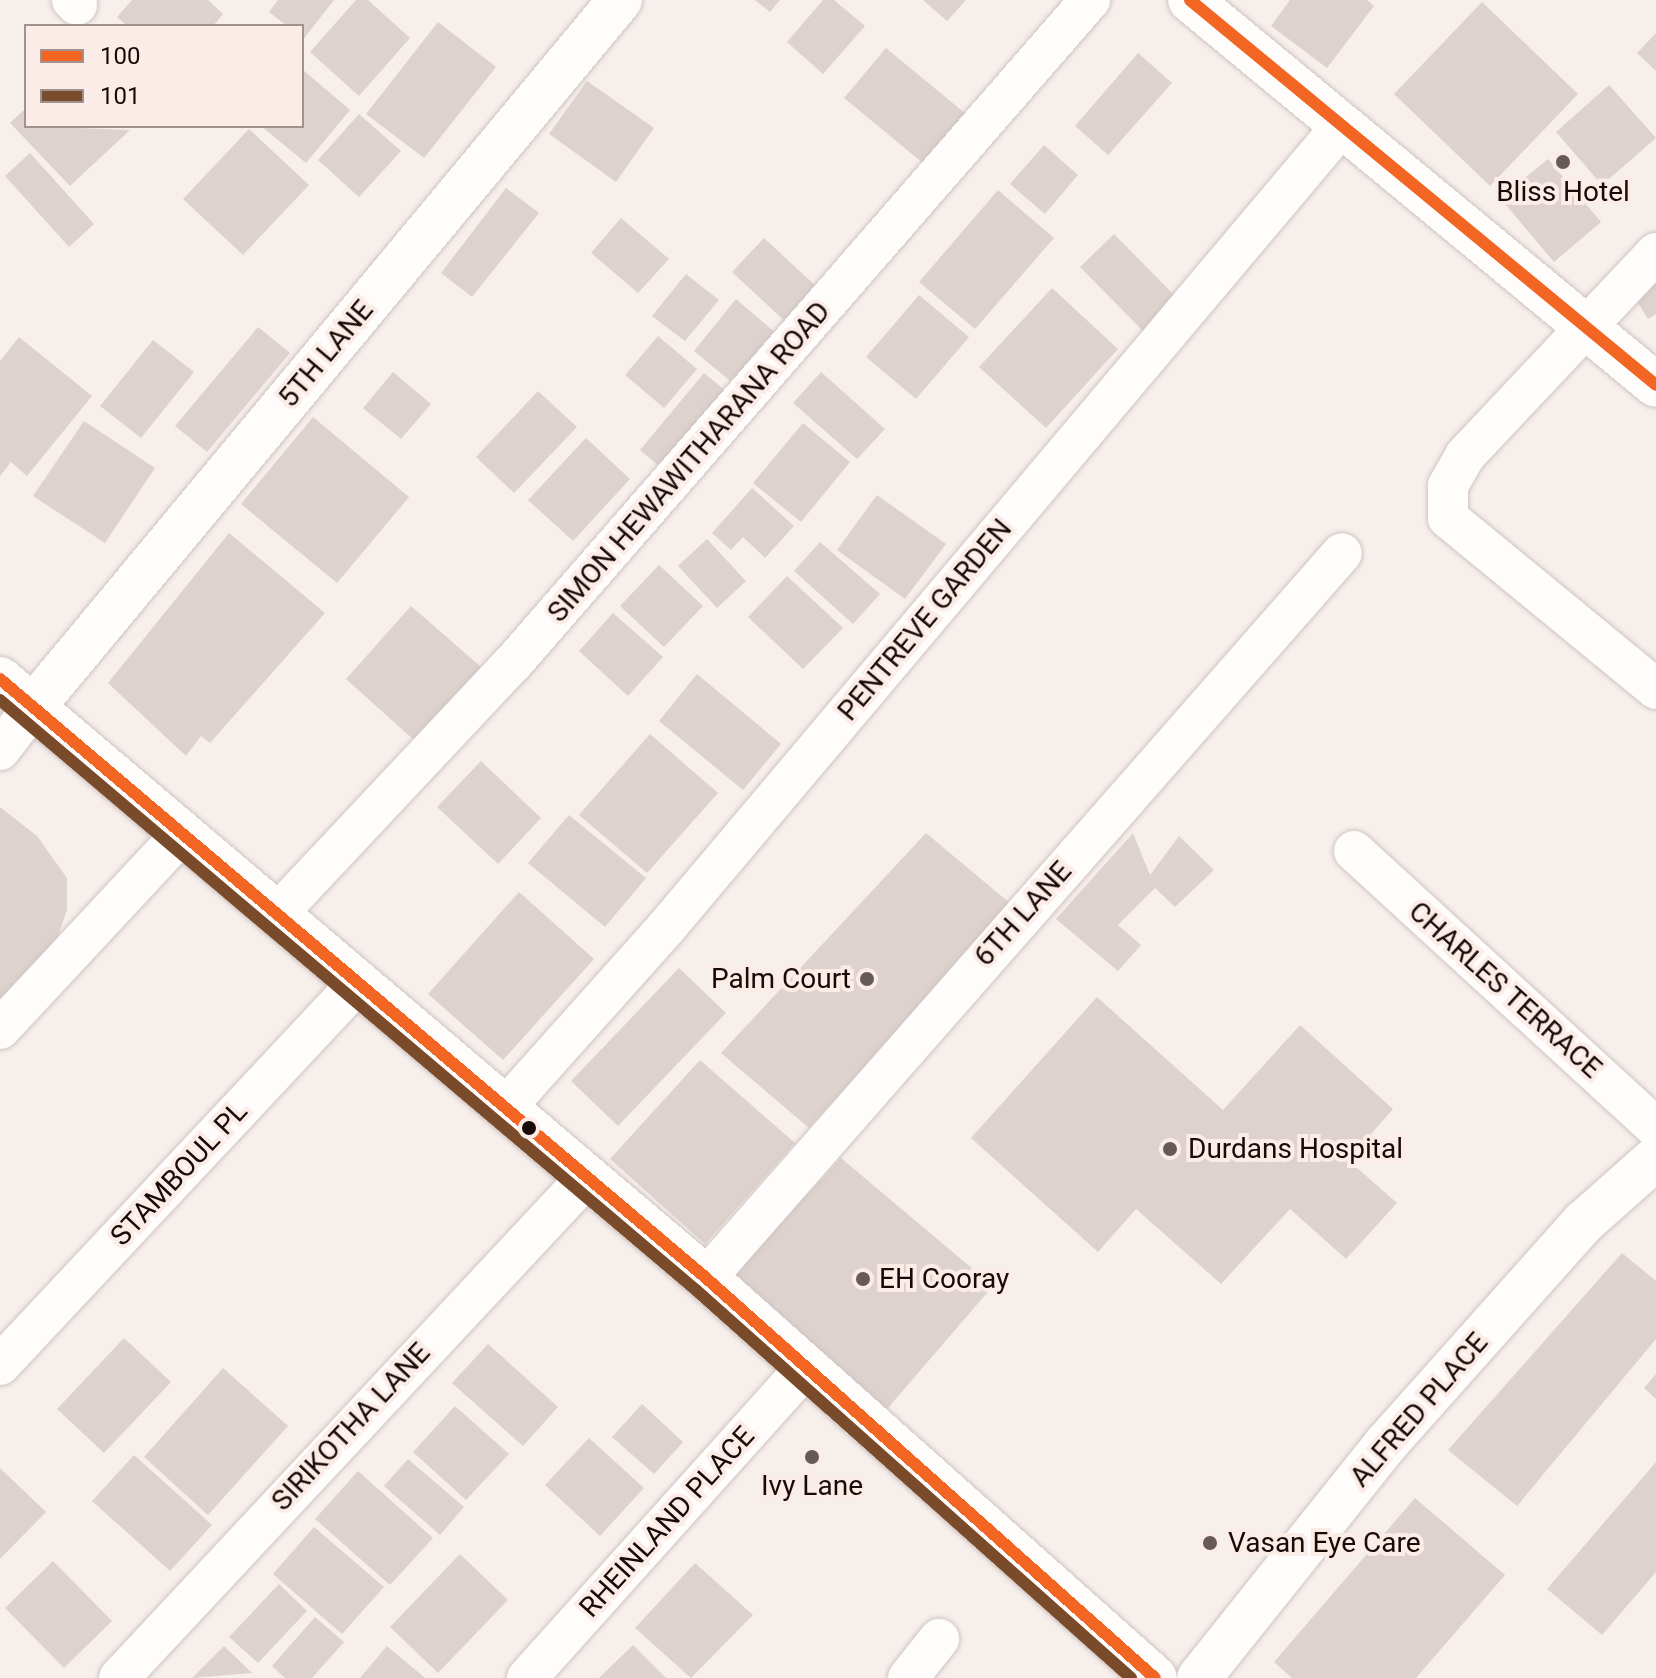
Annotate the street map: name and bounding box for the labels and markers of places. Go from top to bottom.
marker: Bliss Hotel [1554,153,1572,171]
place label: Bliss Hotel [1496,175,1630,209]
place label: Palm Court [711,962,851,996]
marker: Palm Court [858,970,876,988]
unlabelled marker [521,1120,537,1136]
place label: Durdans Hospital [1188,1132,1403,1166]
marker: Durdans Hospital [1159,1138,1181,1160]
place label: EH Cooray [879,1262,1009,1296]
marker: EH Cooray [854,1270,872,1288]
marker: Ivy Lane [803,1448,821,1466]
place label: Ivy Lane [761,1469,863,1503]
place label: Vasan Eye Care [1228,1526,1420,1560]
marker: Vasan Eye Care [1199,1532,1221,1554]

